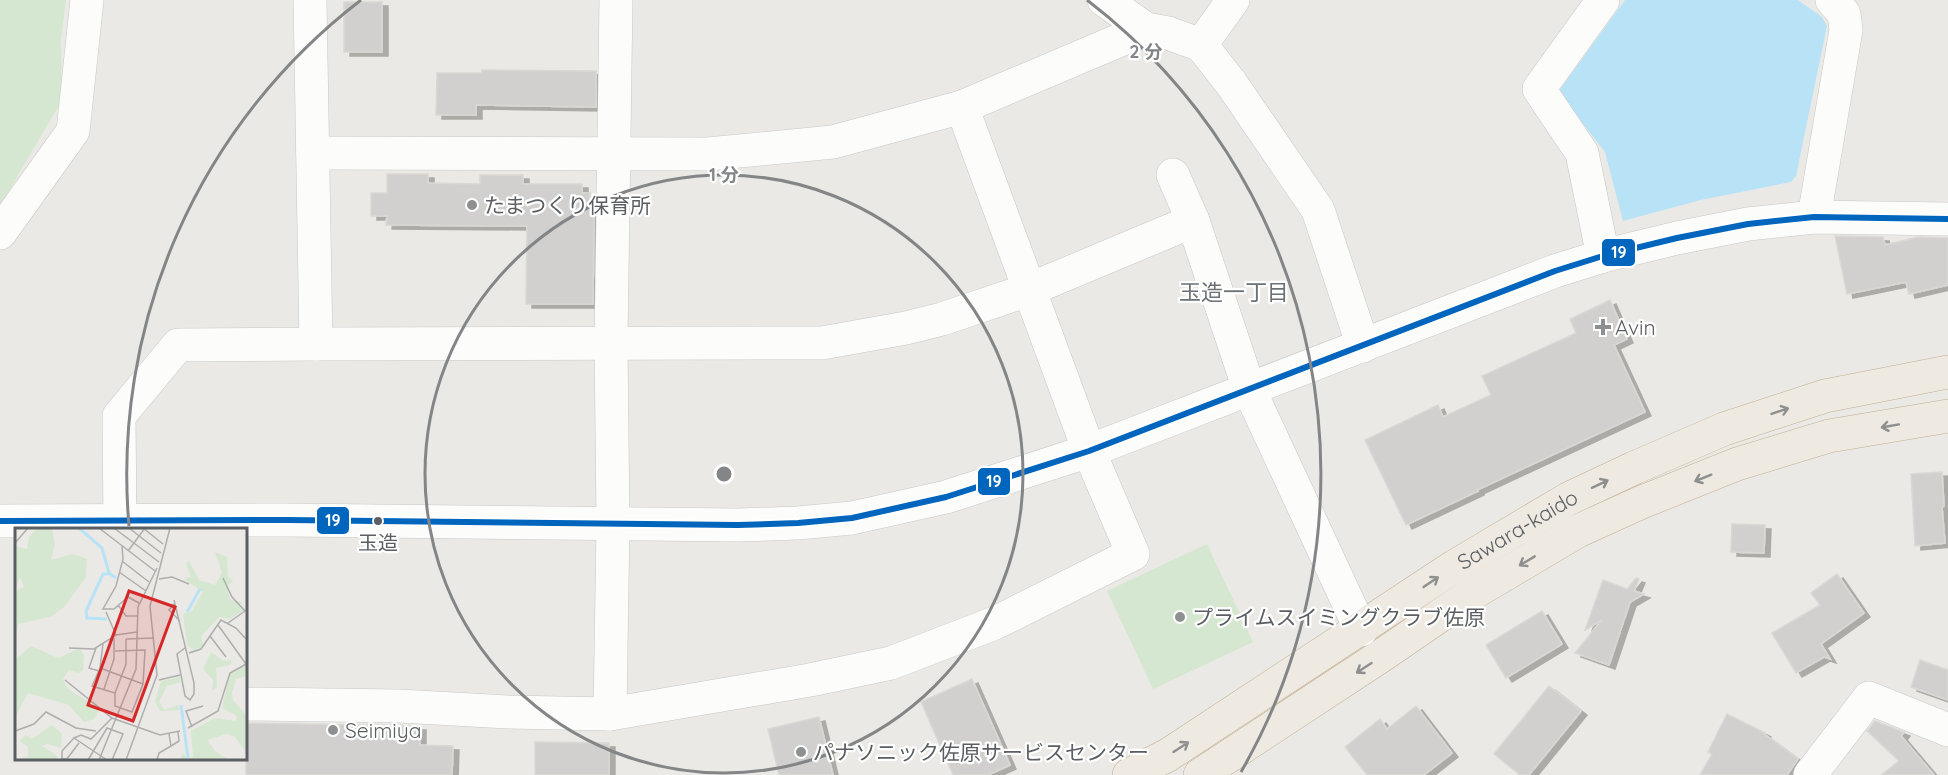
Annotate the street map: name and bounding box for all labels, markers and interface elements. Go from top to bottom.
text: 2 分 [1129,40,1163,63]
text: 1 分 [709,163,739,186]
place label: たまつくり保育所 [484,192,651,218]
marker: たまつくり保育所 [465,198,479,212]
line badge: 19 [1601,238,1636,267]
text: 19 [1611,242,1627,262]
district label: 玉造一丁目 [1179,278,1289,306]
place label: Avin [1615,314,1656,340]
marker: Avin [1596,320,1610,334]
one-way arrow [1770,404,1789,415]
one-way arrow [1881,421,1901,432]
centre of rings [714,464,734,484]
line badge: 19 [977,467,1011,496]
text: 19 [986,471,1002,491]
one-way arrow [1694,473,1713,484]
one-way arrow [1590,478,1608,489]
street label: Sawara-kaido [1452,483,1582,575]
line badge: 19 [316,506,350,535]
text: 19 [325,510,341,530]
marker: 玉造 [372,515,384,527]
inset map [15,528,248,760]
place label: 玉造 [358,530,398,555]
one-way arrow [1519,556,1536,568]
one-way arrow [1423,576,1439,588]
place label: プライムスイミングクラブ佐原 [1192,604,1485,630]
marker: プライムスイミングクラブ佐原 [1173,610,1187,624]
one-way arrow [1356,662,1373,674]
place label: Seimiya [345,717,421,743]
marker: Seimiya [326,723,340,737]
place label: パナソニック佐原サービスセンター [813,739,1149,765]
one-way arrow [1172,740,1189,753]
marker: パナソニック佐原サービスセンター [794,745,808,759]

